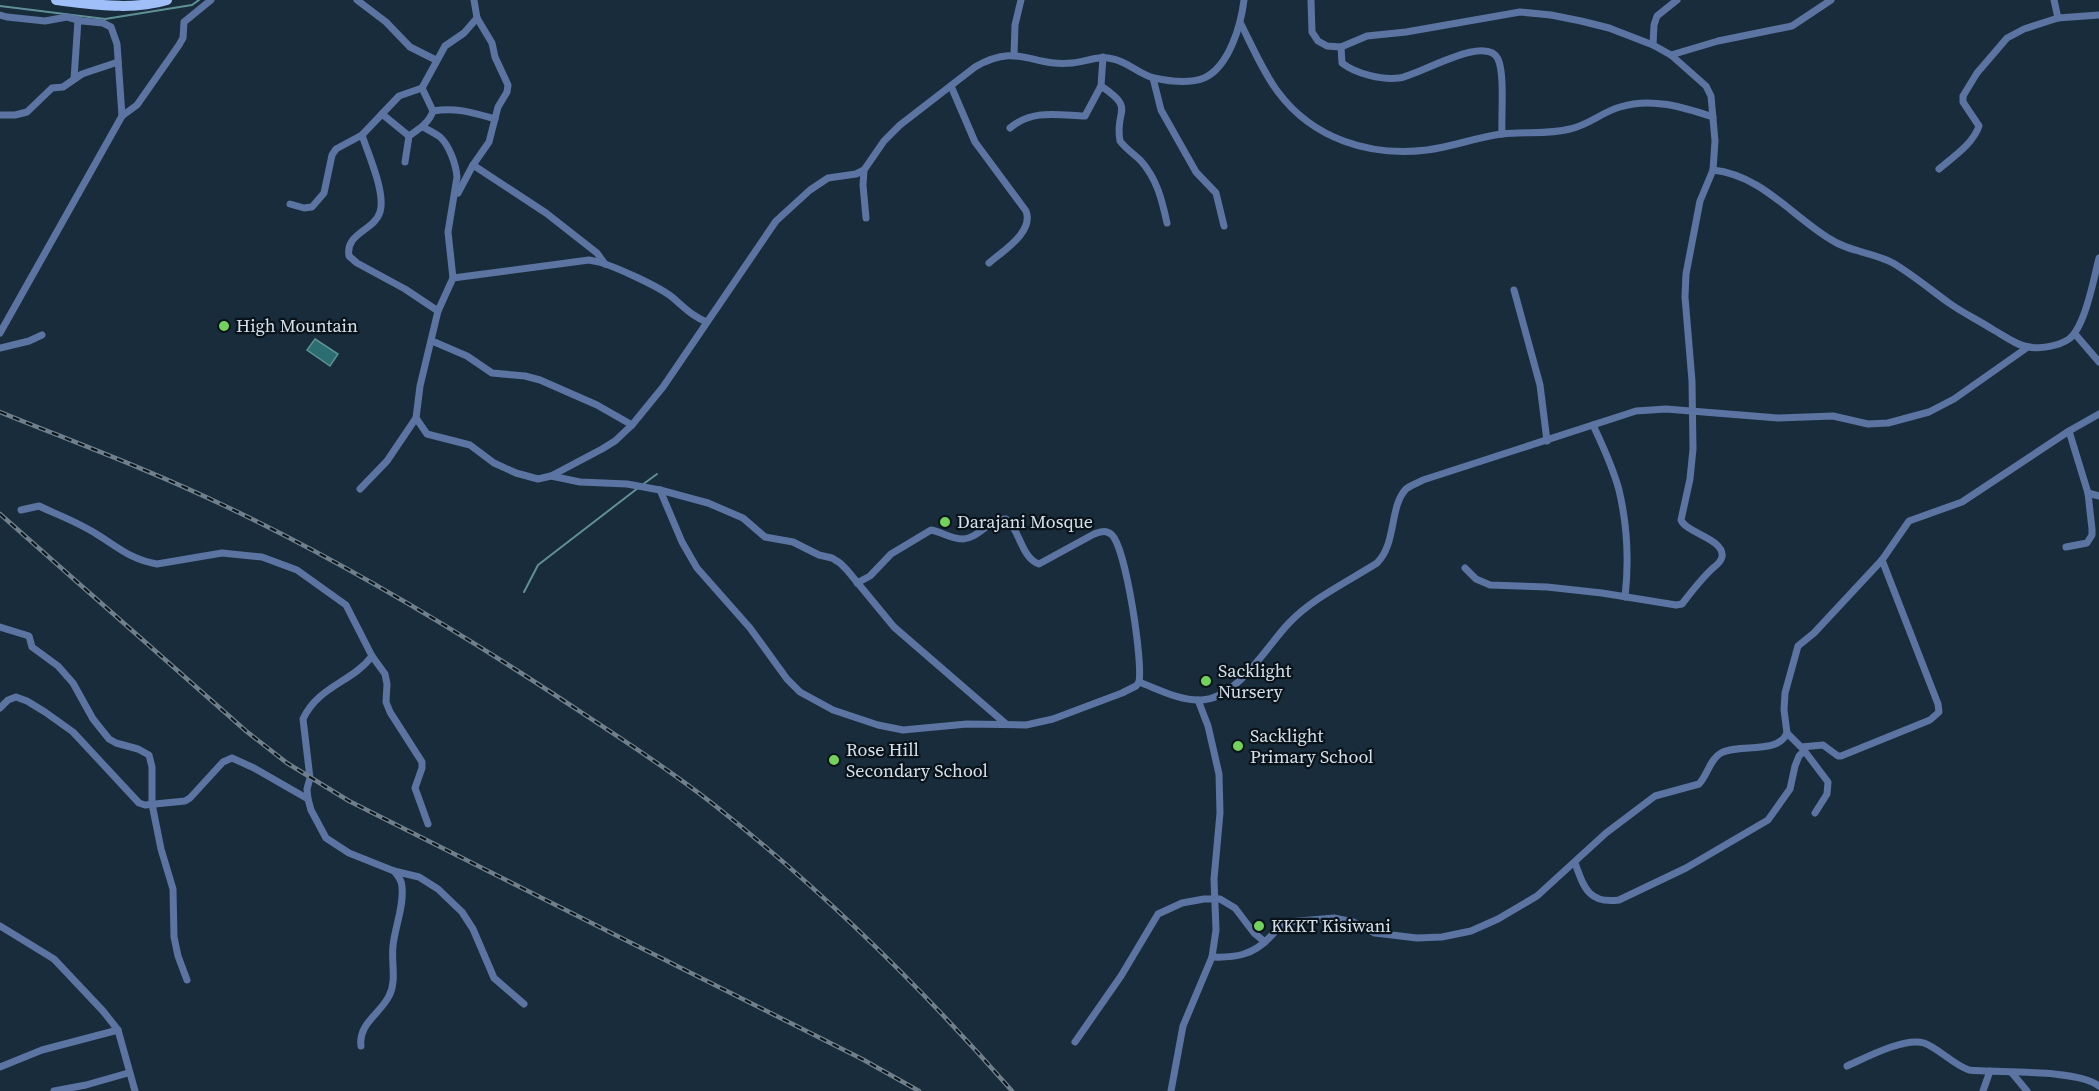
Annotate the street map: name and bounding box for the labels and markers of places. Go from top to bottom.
place label: High Mountain [236,313,358,338]
marker: High Mountain [217,319,231,333]
place label: Darajani Mosque [957,509,1093,534]
marker: Darajani Mosque [938,515,952,529]
place label: Sacklight Nursery [1218,658,1291,704]
marker: Sacklight Nursery [1199,674,1213,688]
place label: Sacklight Primary School [1250,723,1373,769]
place label: Rose Hill Secondary School [846,737,988,783]
marker: Sacklight Primary School [1231,739,1245,753]
marker: Rose Hill Secondary School [827,753,841,767]
place label: KKKT Kisiwani [1271,913,1391,938]
marker: KKKT Kisiwani [1252,919,1266,933]

